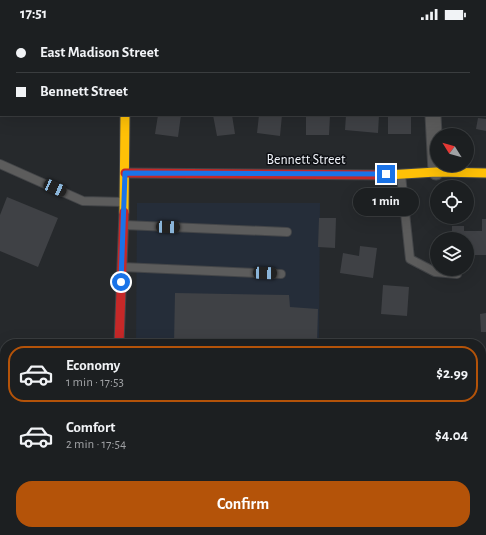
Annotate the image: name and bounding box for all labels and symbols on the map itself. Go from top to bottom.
north arrow [430,128,474,172]
street label: Bennett Street [267,153,346,167]
route end [377,165,395,183]
car [42,178,68,198]
callout: 1 min [353,188,419,216]
car [156,221,180,233]
car [253,267,277,279]
route start [112,273,130,291]

